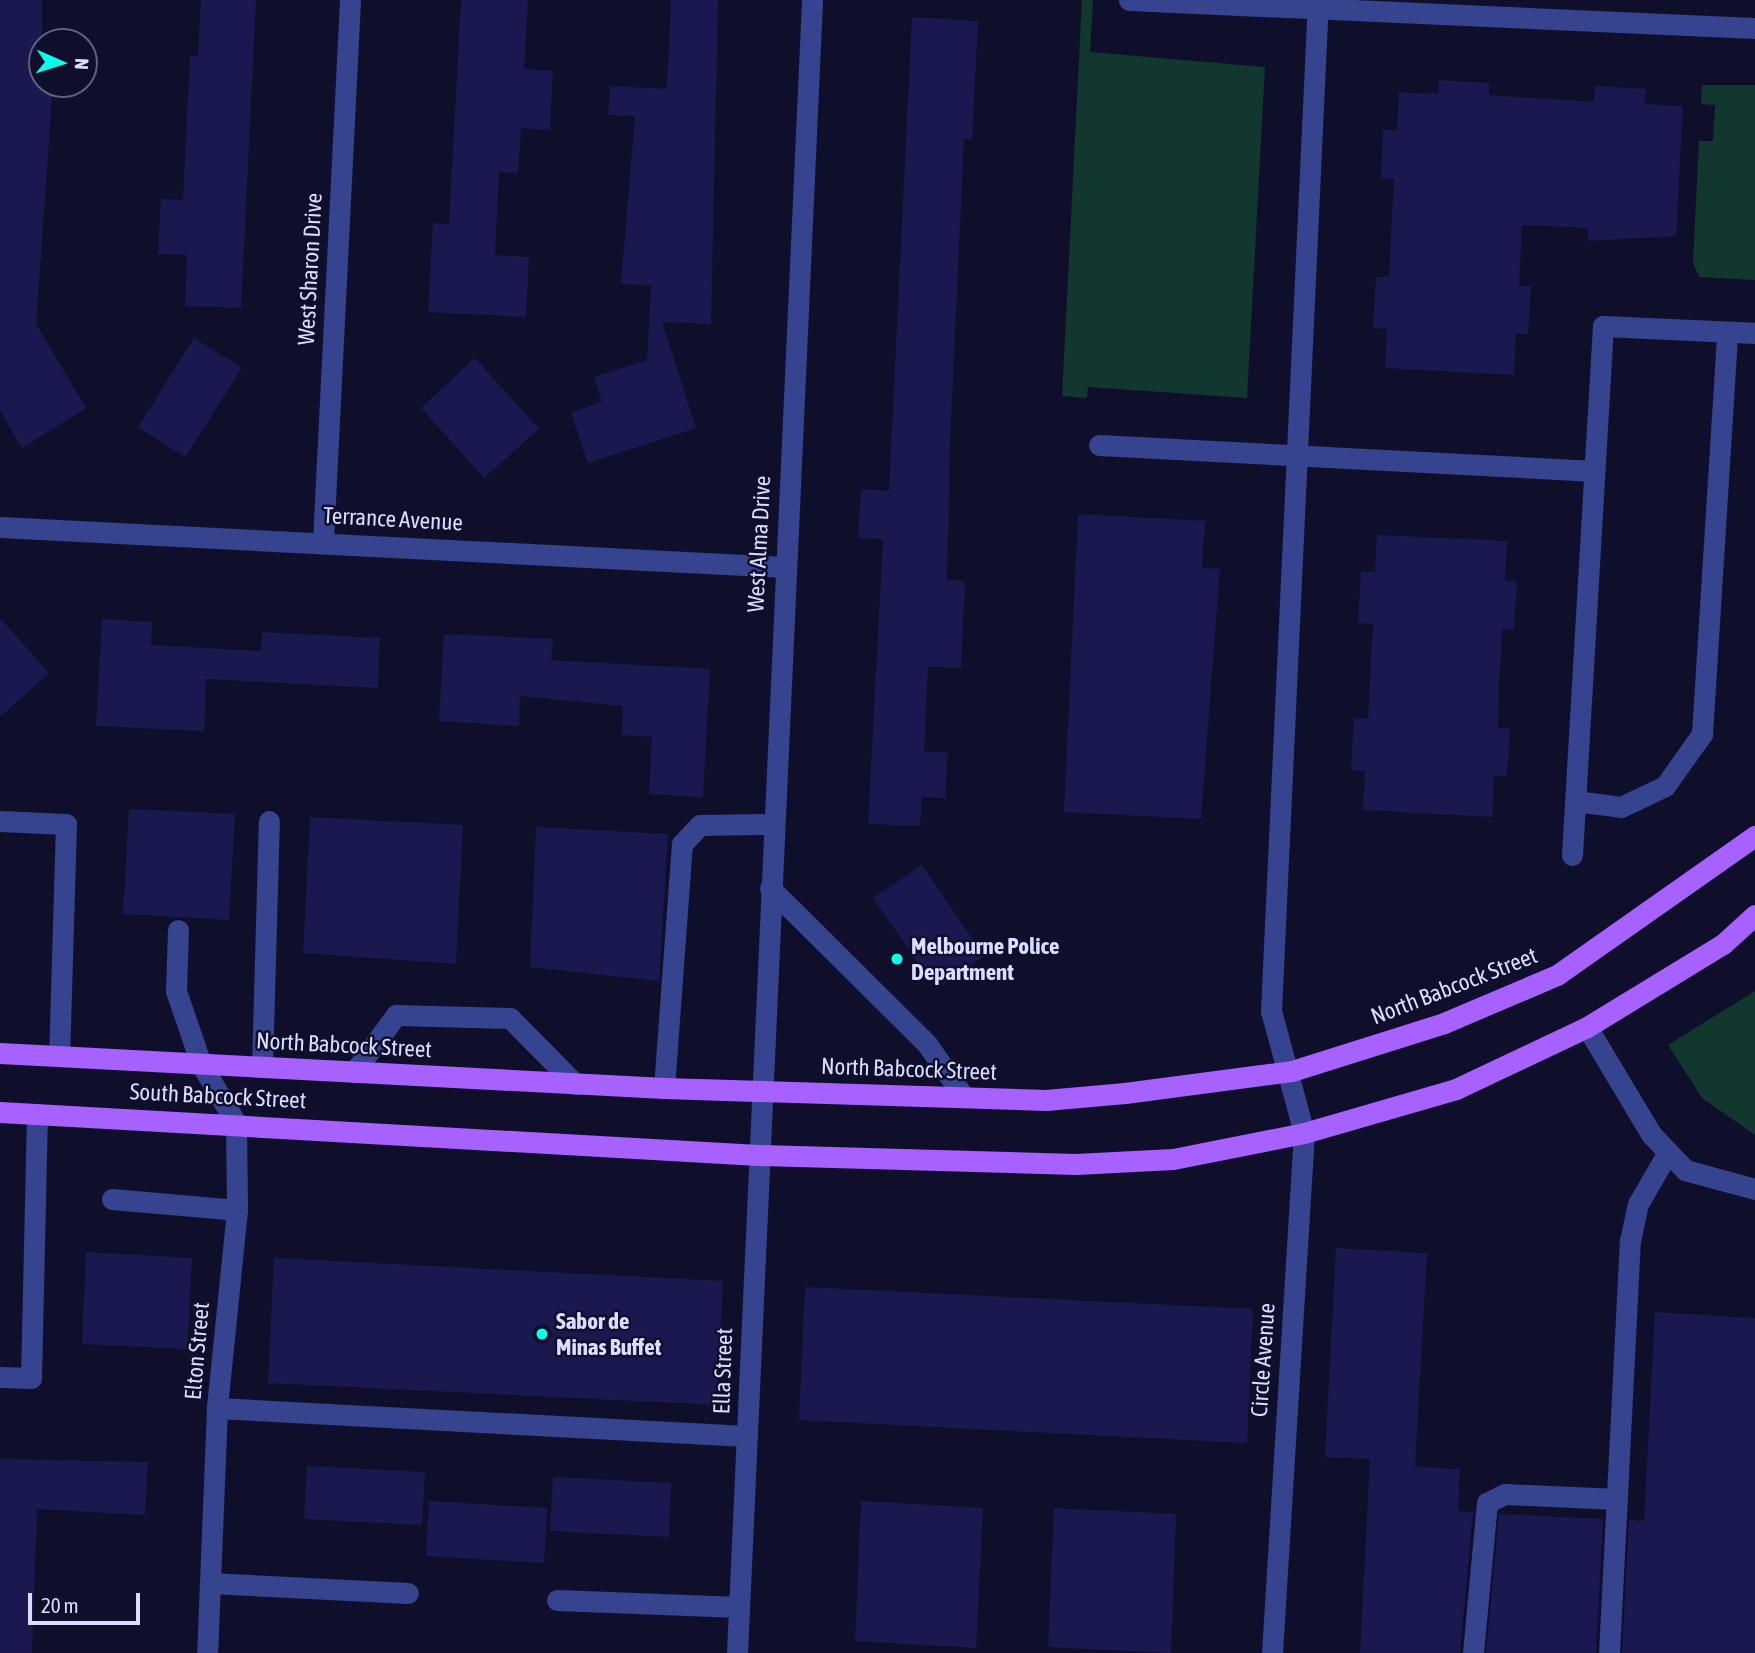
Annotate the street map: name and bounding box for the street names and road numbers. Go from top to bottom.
street label: West Sharon Drive [292,192,328,346]
street label: West Alma Drive [742,475,776,613]
street label: Terrance Avenue [322,502,464,536]
street label: North Babcock Street [1367,942,1541,1030]
street label: North Babcock Street [255,1027,433,1063]
street label: North Babcock Street [821,1052,997,1086]
street label: South Babcock Street [129,1078,307,1114]
street label: Elton Street [179,1301,215,1401]
street label: Circle Avenue [1245,1302,1281,1418]
street label: Ella Street [708,1327,738,1415]

